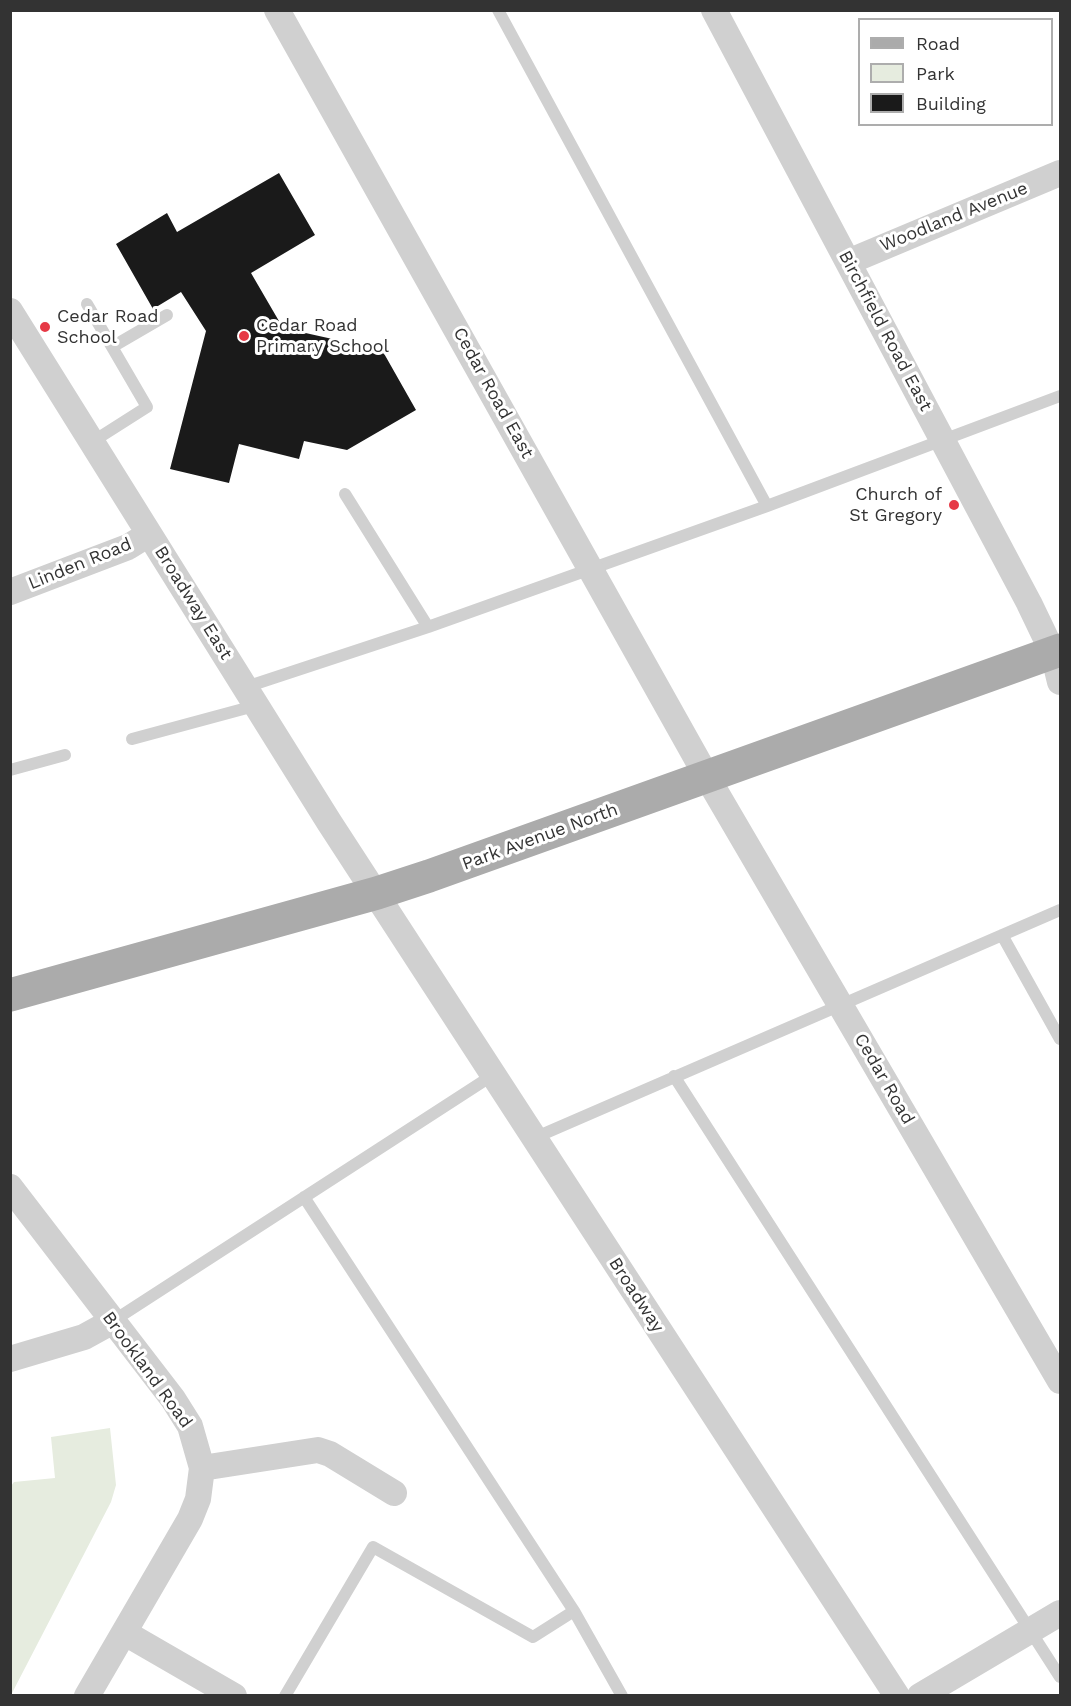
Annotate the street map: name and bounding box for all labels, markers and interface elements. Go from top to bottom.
legend [858,18,1053,126]
text: Road [916,33,960,54]
text: Park [916,63,955,84]
text: Building [916,93,986,114]
street label: Woodland Avenue [877,177,1031,257]
street label: Birchfield Road East [834,247,936,415]
place label: Cedar Road School [57,306,159,348]
place label: Cedar Road Primary School [256,315,389,358]
marker: Cedar Road School [38,320,52,334]
street label: Cedar Road East [448,324,538,462]
marker: Cedar Road Primary School [237,329,251,343]
place label: Church of St Gregory [849,484,942,526]
marker: Church of St Gregory [947,498,961,512]
street label: Linden Road [25,533,135,595]
street label: Broadway East [149,542,237,664]
street label: Park Avenue North [459,799,621,875]
street label: Cedar Road [849,1030,919,1128]
street label: Broadway [604,1254,668,1336]
street label: Brookland Road [97,1307,197,1433]

